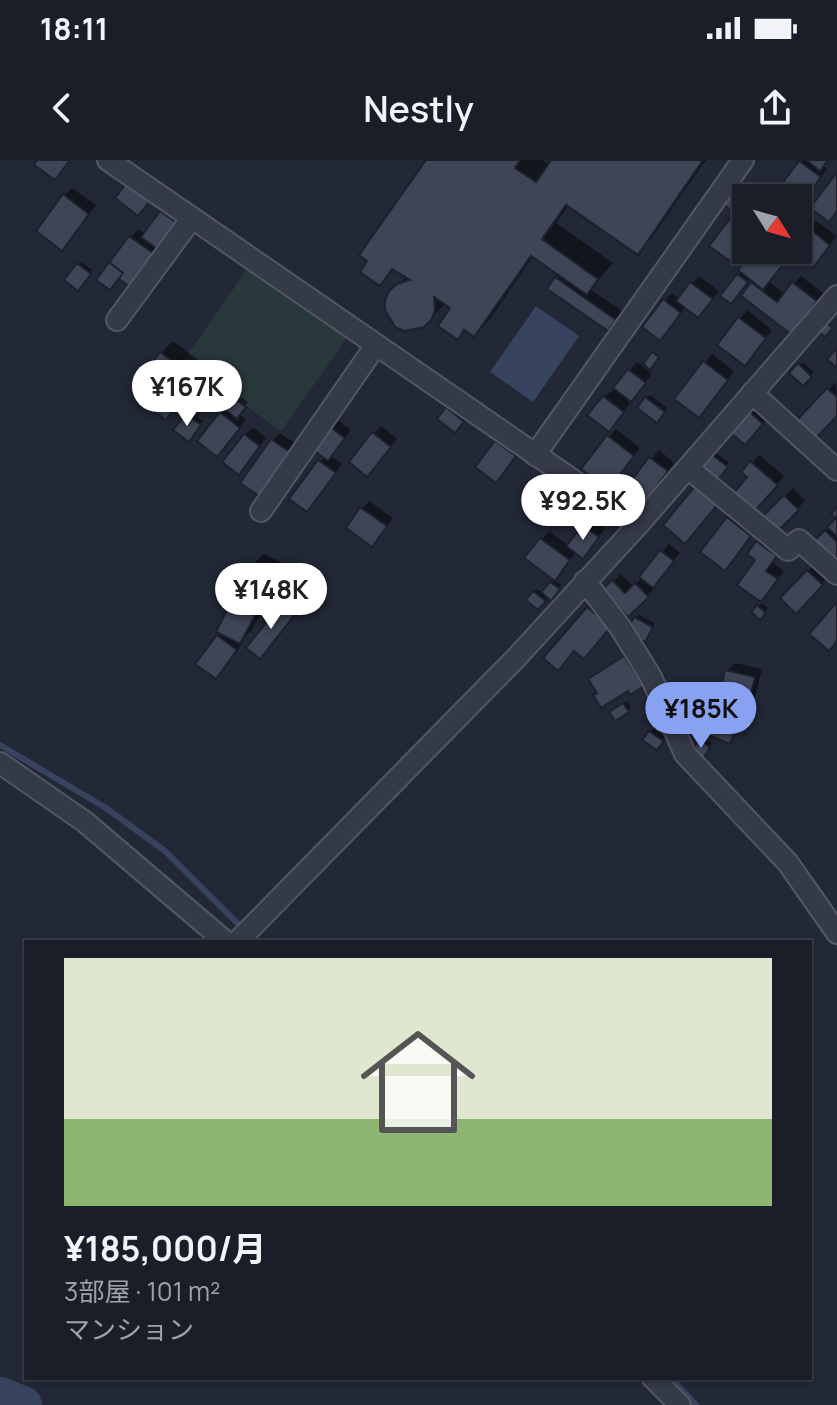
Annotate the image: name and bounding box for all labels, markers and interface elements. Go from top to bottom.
text: 18:11 [40,8,108,49]
text: Nestly [363,84,474,133]
icon: back [40,86,84,130]
icon: share [753,86,797,130]
north arrow [732,184,812,264]
map controls [732,184,812,264]
pin: ¥167K [131,360,243,428]
text: ¥167K [150,368,224,404]
pin: ¥92.5K [518,474,648,542]
text: ¥92.5K [539,482,627,518]
pin: ¥148K [215,563,327,631]
text: ¥148K [233,571,309,607]
pin: ¥185K [645,682,757,750]
text: ¥185K [663,690,739,726]
icon: home [346,1010,490,1154]
text: ¥185,000/月 [64,1225,267,1271]
text: 3部屋 · 101 m² [64,1273,220,1309]
text: マンション [64,1311,194,1347]

